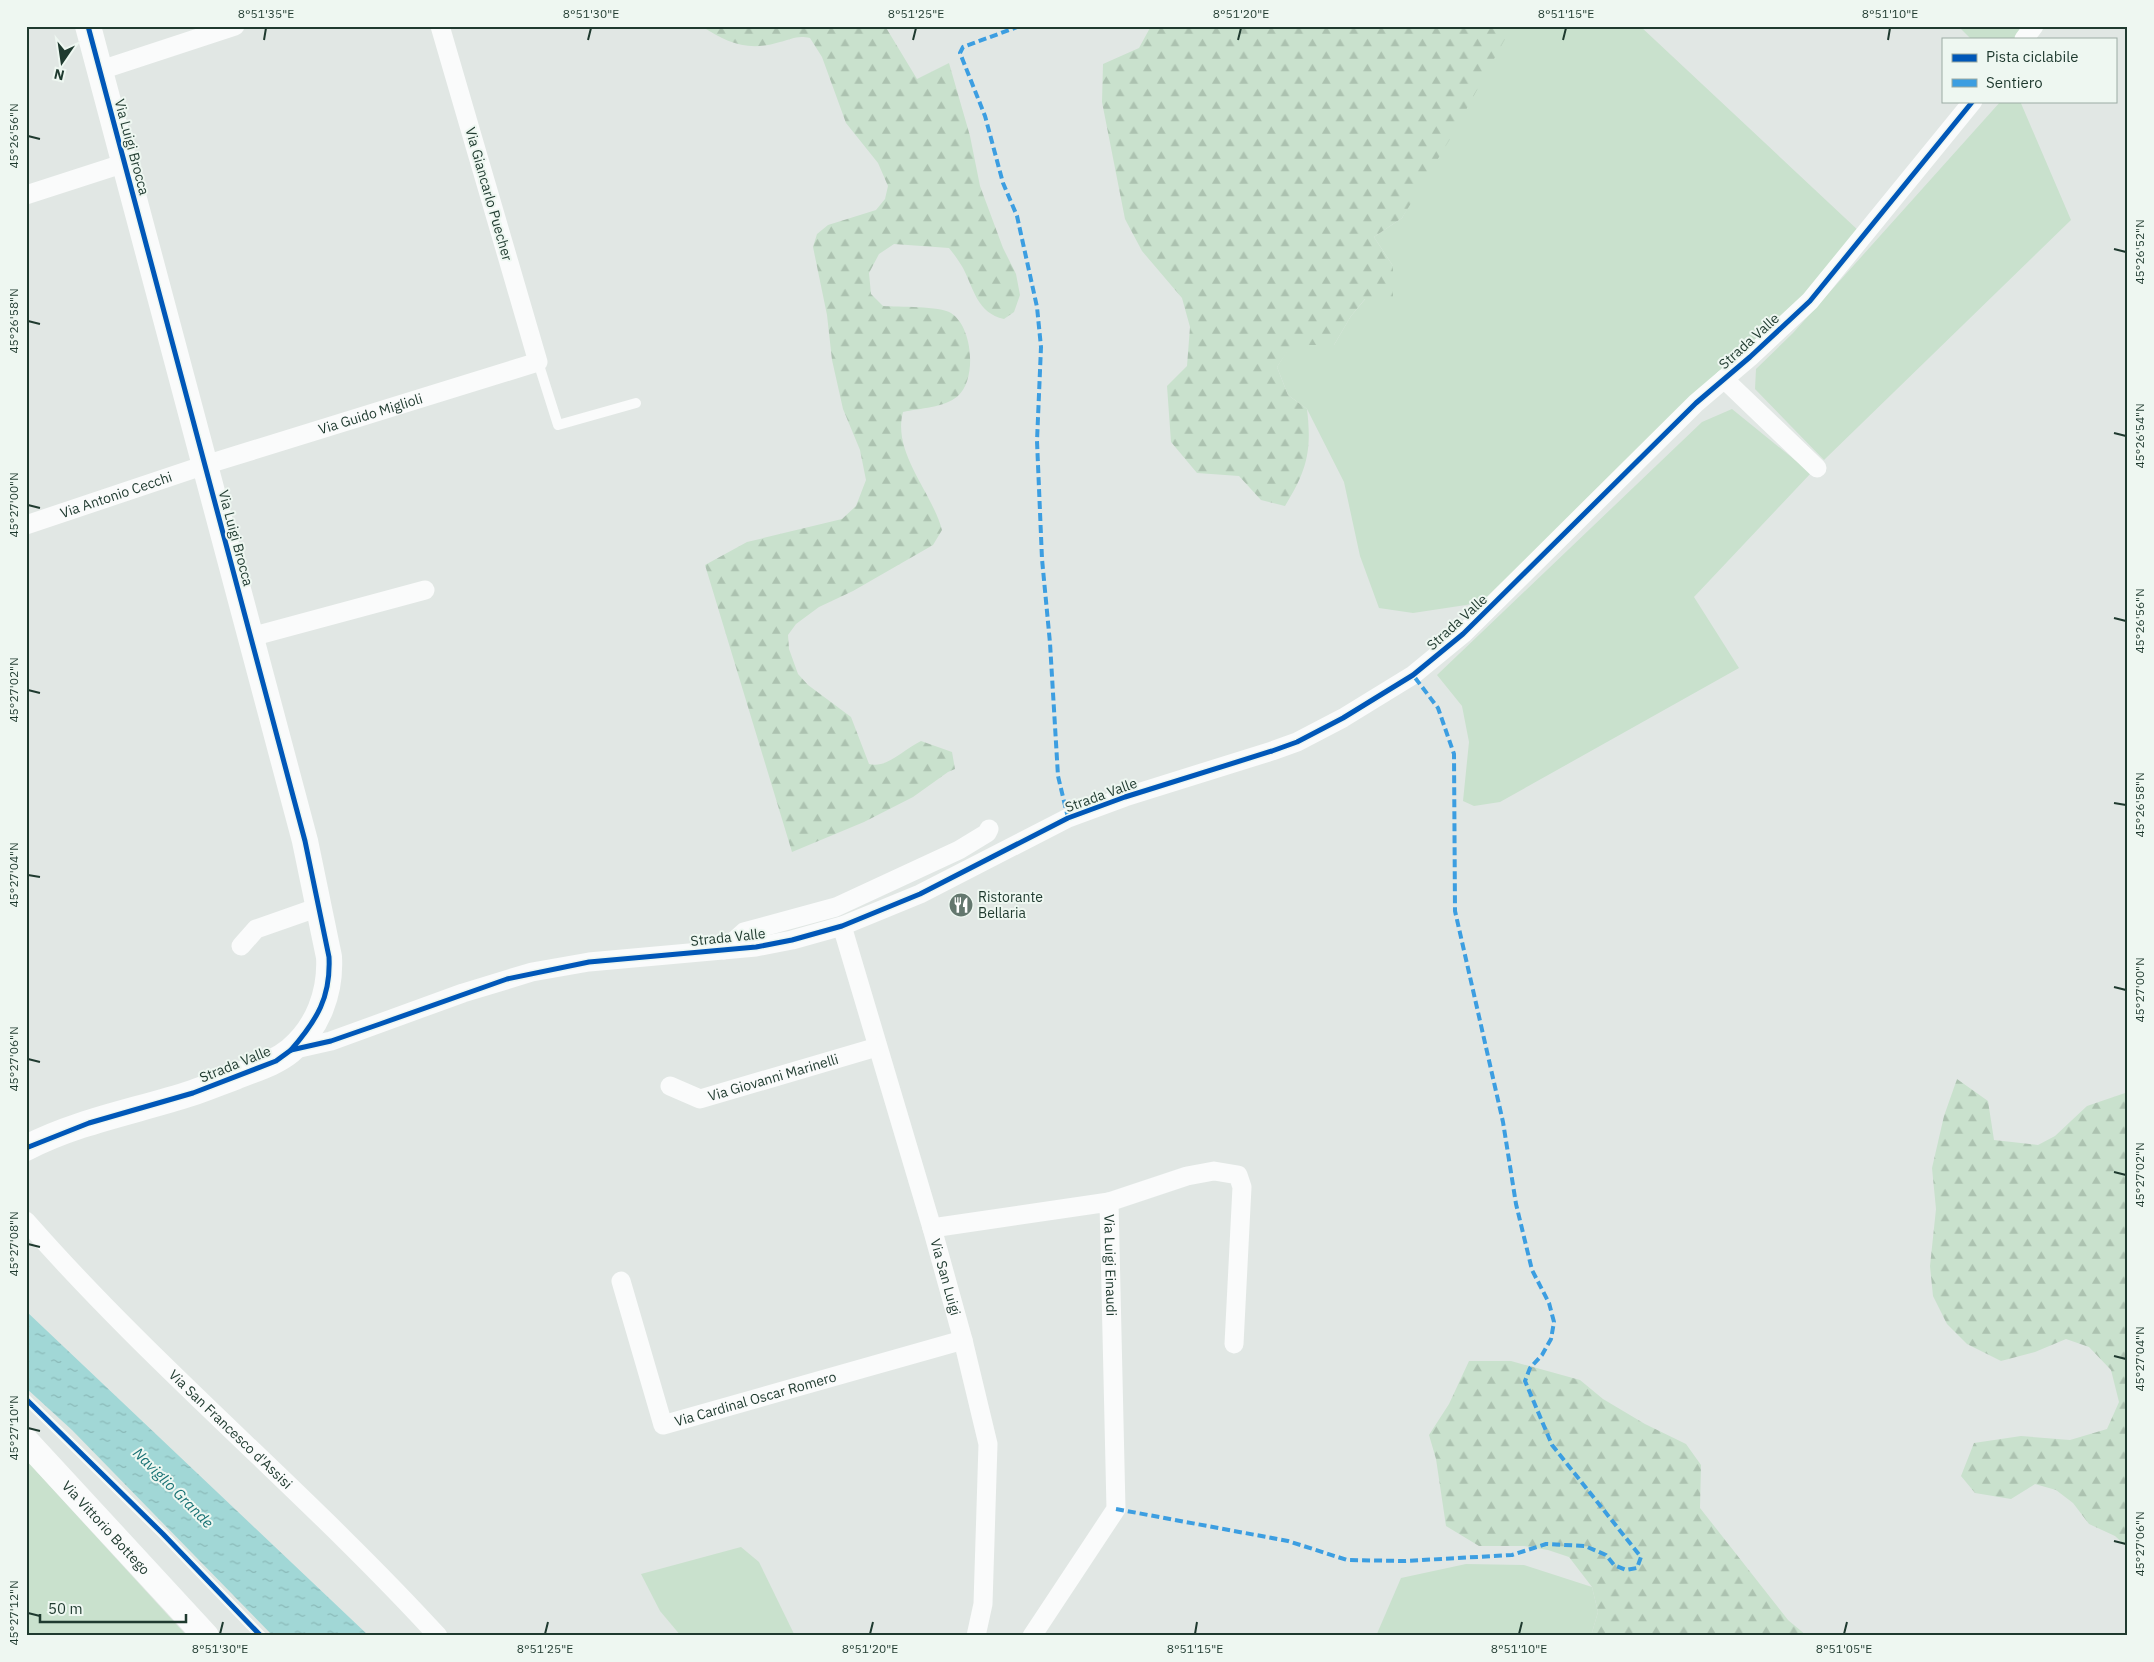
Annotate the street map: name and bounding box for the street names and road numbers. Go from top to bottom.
street label: Via Luigi Brocca [111,97,154,198]
street label: Via Giancarlo Puecher [461,125,517,263]
street label: Strada Valle [1715,309,1783,373]
street label: Via Guido Miglioli [316,389,425,438]
street label: Via Antonio Cecchi [58,468,174,522]
street label: Via Luigi Brocca [215,488,258,589]
street label: Strada Valle [1423,590,1491,654]
street label: Strada Valle [1063,774,1140,816]
street label: Strada Valle [690,924,767,950]
street label: Strada Valle [197,1041,274,1086]
street label: Via Giovanni Marinelli [706,1050,840,1105]
street label: Via Luigi Einaudi [1100,1214,1121,1316]
street label: Via San Luigi [926,1237,965,1317]
street label: Via San Francesco d'Assisi [165,1366,296,1493]
street label: Via Cardinal Oscar Romero [672,1367,839,1430]
street label: Via Vittorio Bottego [58,1477,154,1579]

